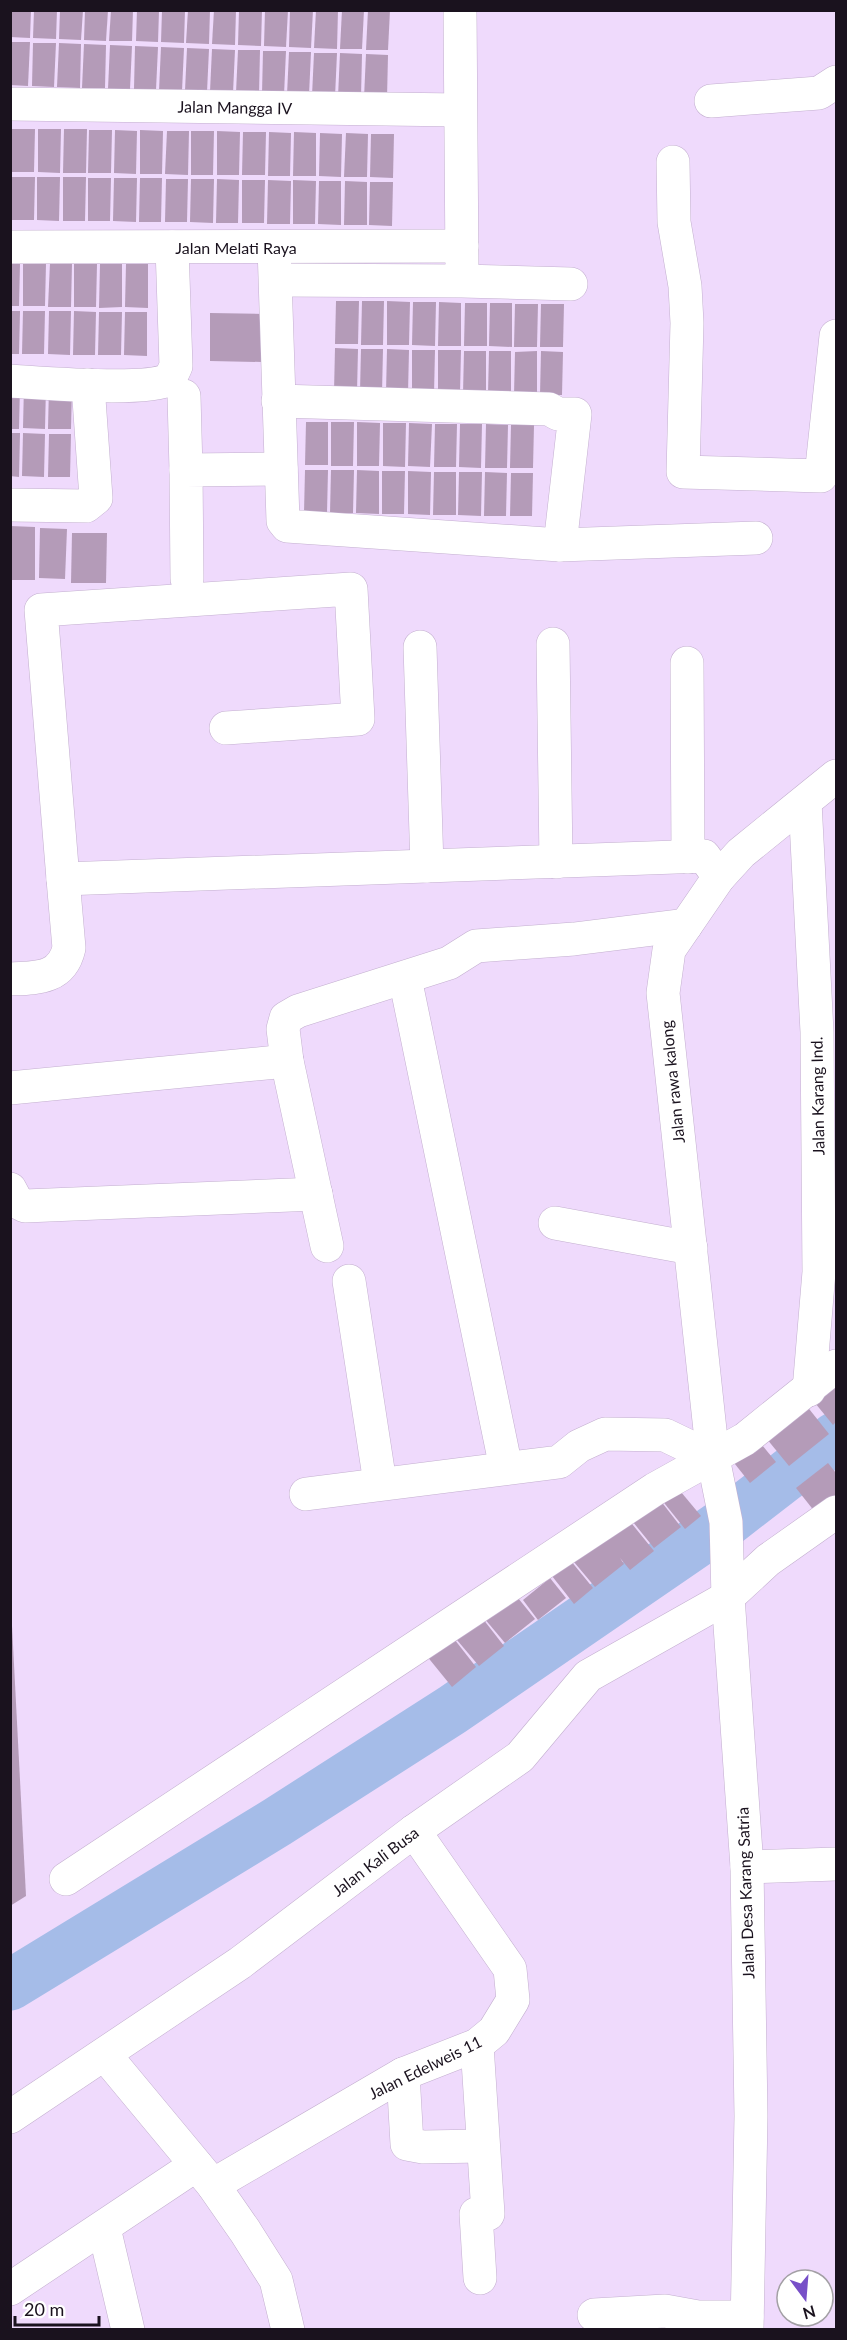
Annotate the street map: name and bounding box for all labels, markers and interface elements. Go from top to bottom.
street label: Jalan Mangga IV [178,97,293,118]
street label: Jalan Melati Raya [175,238,297,257]
street label: Jalan rawa kalong [656,1020,688,1144]
street label: Jalan Karang Ind. [806,1037,828,1155]
street label: Jalan Desa Karang Satria [733,1807,757,1979]
street label: Jalan Kali Busa [328,1822,422,1900]
street label: Jalan Edelweis 11 [365,2031,485,2103]
north arrow [775,2268,835,2328]
scale bar [15,2289,99,2327]
text: 20 m [24,2298,64,2320]
text: N [801,2302,818,2324]

